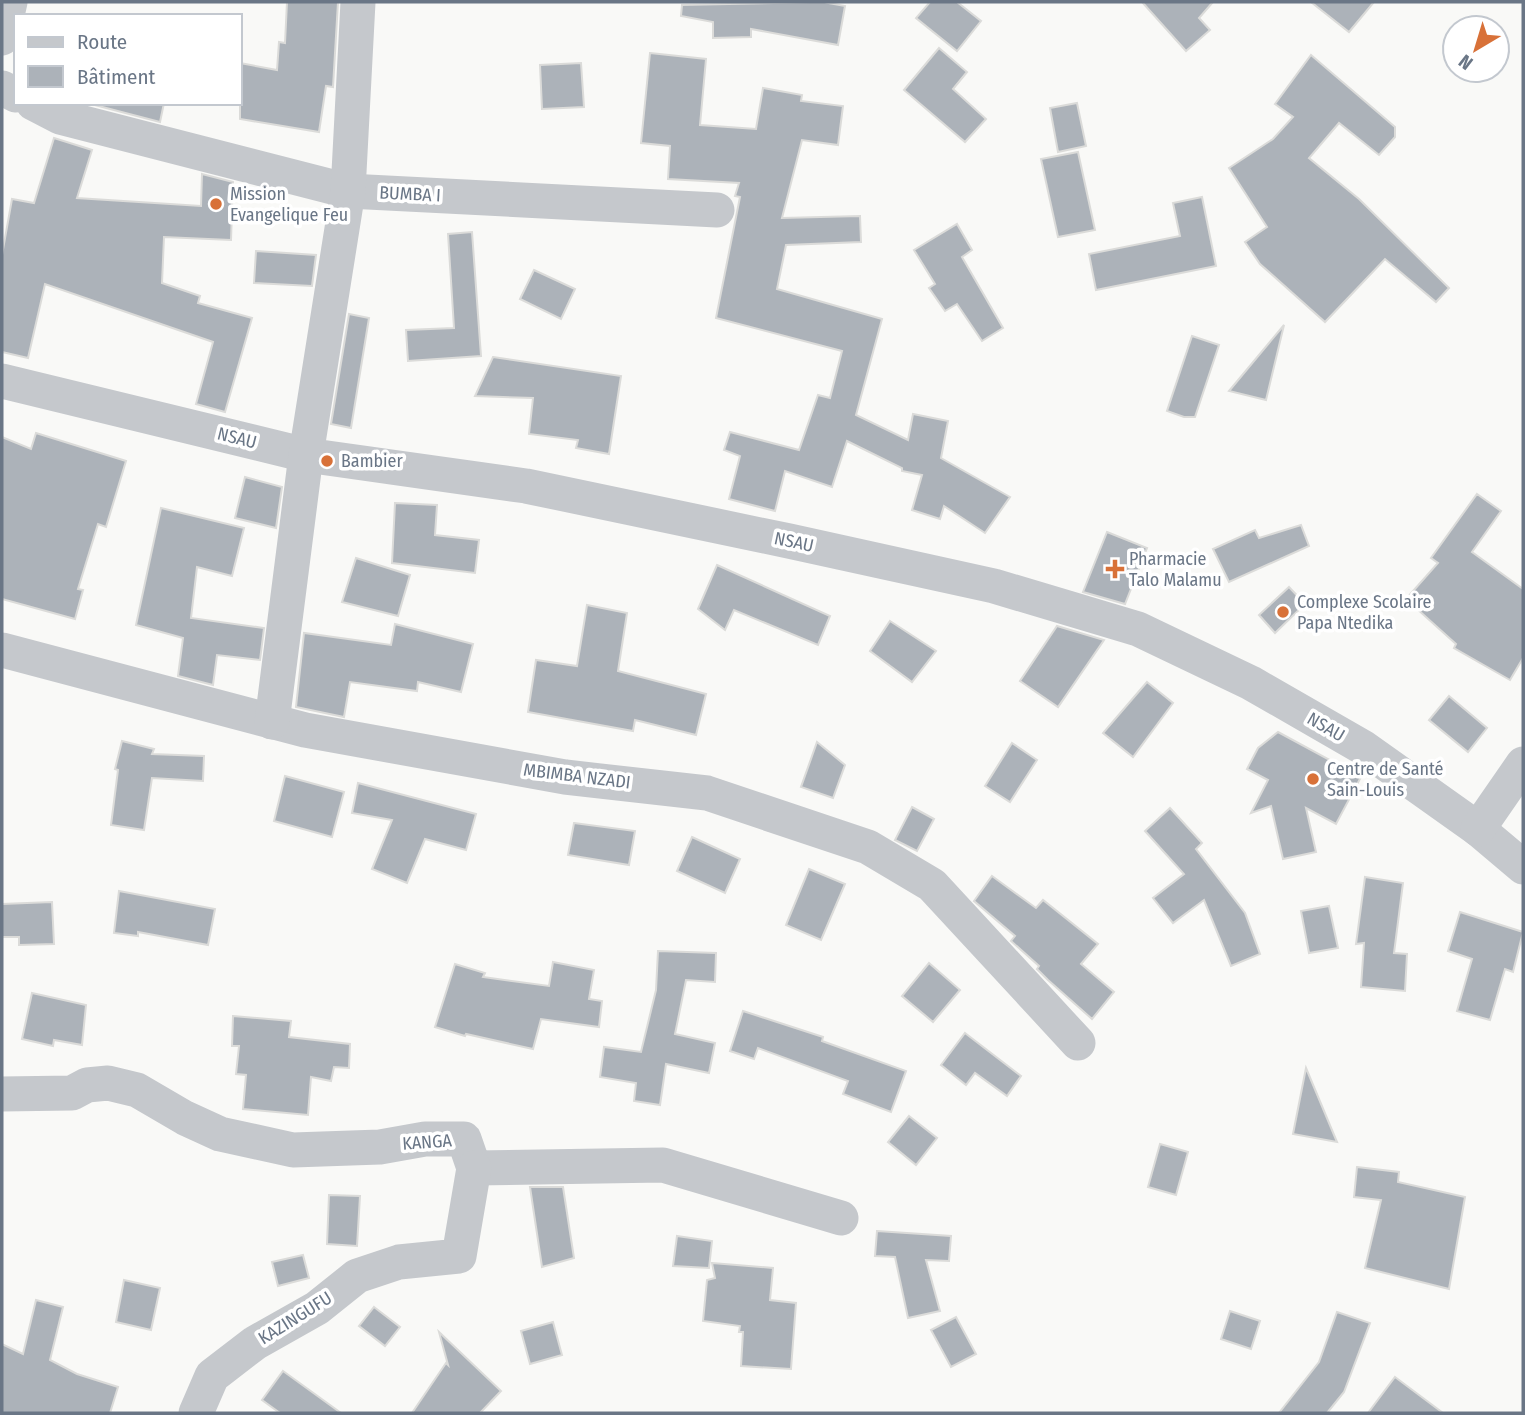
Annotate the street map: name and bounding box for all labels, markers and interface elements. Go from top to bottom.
legend [14,14,242,105]
north arrow [1441,14,1511,84]
text: Route [77,29,127,55]
text: N [1454,49,1477,75]
text: Bâtiment [77,64,156,90]
street label: BUMBA I [379,181,441,207]
place label: Mission Evangelique Feu [230,183,348,226]
marker: Mission Evangelique Feu [208,196,224,212]
street label: NSAU [215,423,259,453]
place label: Bambier [341,450,404,472]
marker: Bambier [319,453,335,469]
street label: NSAU [772,527,816,557]
place label: Pharmacie Talo Malamu [1129,548,1222,591]
marker: Pharmacie Talo Malamu [1107,561,1123,577]
place label: Complexe Scolaire Papa Ntedika [1297,591,1431,634]
marker: Complexe Scolaire Papa Ntedika [1275,604,1291,620]
street label: NSAU [1303,708,1349,746]
place label: Centre de Santé Sain-Louis [1327,758,1444,801]
street label: MBIMBA NZADI [522,759,632,793]
marker: Centre de Santé Sain-Louis [1305,771,1321,787]
street label: KANGA [401,1129,453,1155]
street label: KAZINGUFU [254,1287,336,1349]

